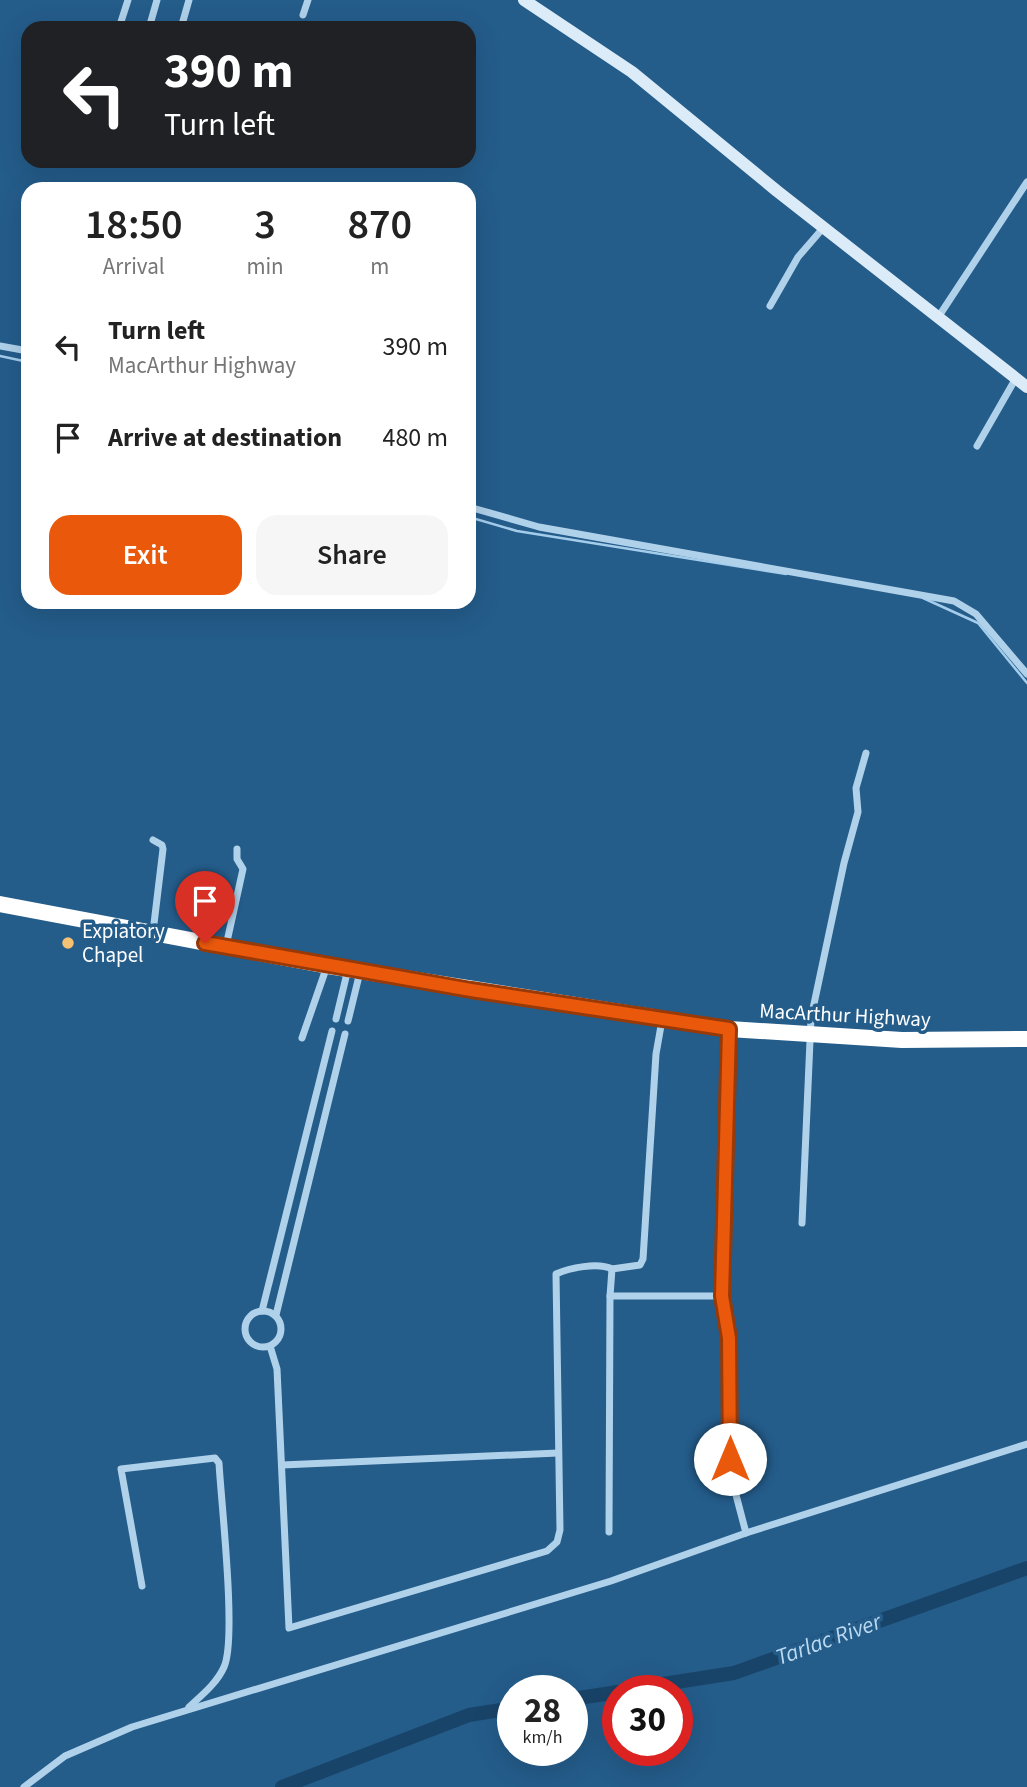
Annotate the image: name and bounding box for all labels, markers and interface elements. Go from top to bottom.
text: 390 m [164,37,293,107]
icon: left [49,49,140,140]
text: Turn left [164,102,275,148]
text: 18:50 [85,195,183,255]
text: 3 [254,195,276,255]
text: 870 [348,195,412,255]
text: Arrival [103,250,165,283]
text: min [246,250,284,283]
text: m [370,250,389,283]
text: Turn left [108,312,205,349]
icon: left [49,328,87,366]
text: 390 m [382,328,448,365]
text: MacArthur Highway [108,349,296,382]
icon: arrive [49,419,87,457]
text: Arrive at destination [108,419,342,456]
text: 480 m [382,419,448,456]
button: Exit [49,515,242,595]
button: Share [256,515,448,595]
pin [175,871,235,943]
icon: arrive [186,882,224,920]
place label: Expiatory Chapel [82,916,165,970]
marker: Expiatory Chapel [60,935,76,951]
street label: MacArthur Highway [758,996,932,1034]
position arrow [693,1422,767,1496]
water label: Tarlac River [771,1605,887,1674]
speed limit sign: 30 [602,1675,693,1766]
text: 28 [524,1686,561,1736]
text: km/h [523,1725,562,1750]

